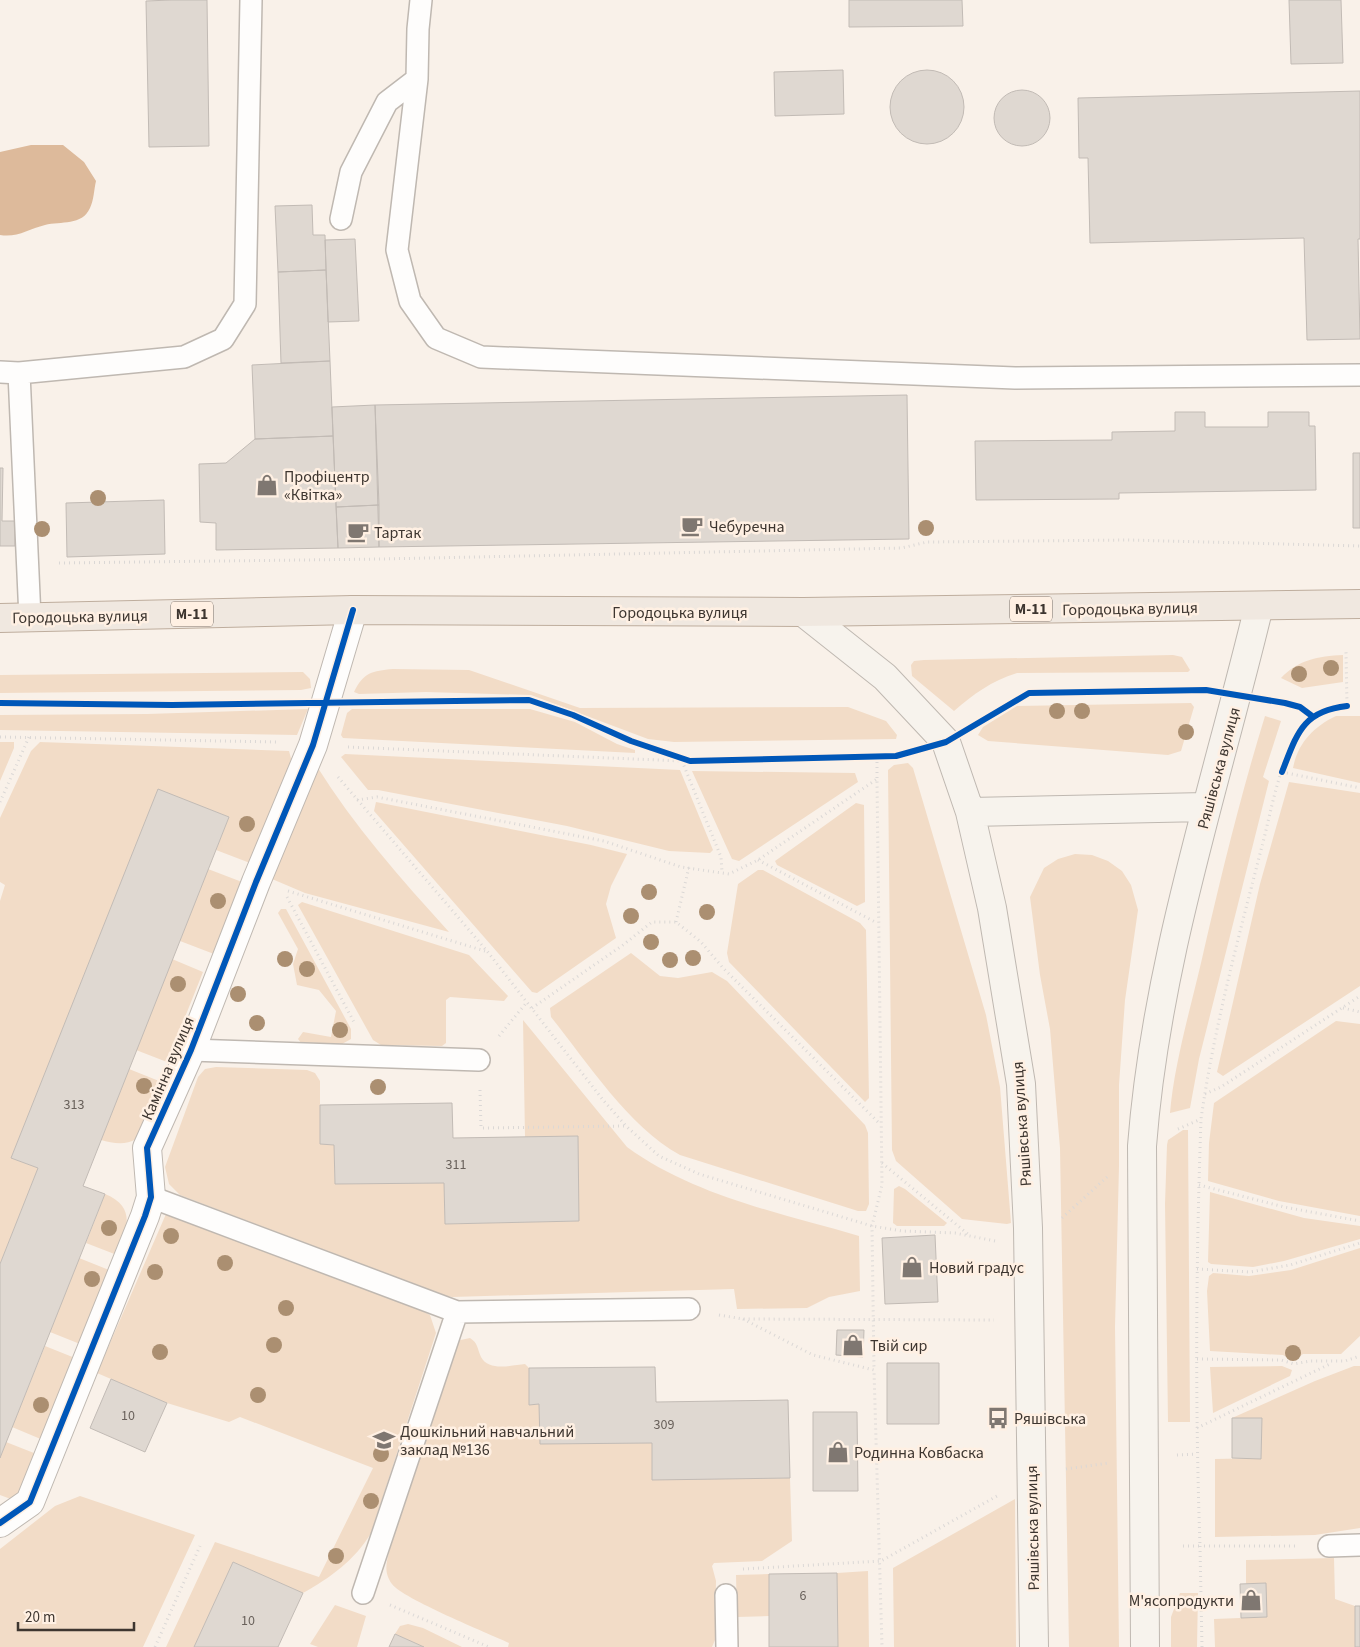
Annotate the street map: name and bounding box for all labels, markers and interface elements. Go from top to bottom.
place label: Профіцентр «Квітка» [284,466,370,506]
shop icon: Профіцентр «Квітка» [254,472,280,498]
cafe icon: Чебуречна [679,513,705,539]
place label: Чебуречна [709,516,785,538]
cafe icon: Тартак [345,519,371,545]
place label: Тартак [374,522,421,544]
road number: М-11 [1010,596,1052,622]
street label: Городоцька вулиця [1062,597,1198,621]
road number: М-11 [171,602,213,626]
street label: Городоцька вулиця [612,602,748,624]
street label: Городоцька вулиця [12,605,148,629]
street label: Ряшівська вулиця [1192,705,1246,832]
street label: Камінна вулиця [136,1013,200,1124]
street label: Ряшівська вулиця [1007,1061,1037,1187]
house number: 313 [64,1095,84,1115]
house number: 311 [446,1155,466,1175]
shop icon: Новий градус [899,1254,925,1280]
place label: Новий градус [929,1257,1024,1279]
shop icon: Твій сир [840,1332,866,1358]
place label: Твій сир [870,1335,927,1357]
bus stop icon: Ряшівська [985,1405,1011,1431]
house number: 10 [121,1406,135,1426]
place label: Ряшівська [1014,1408,1086,1430]
house number: 309 [654,1415,674,1435]
place label: Дошкільний навчальний заклад №136 [400,1421,574,1461]
school or university icon: Дошкільний навчальний заклад №136 [371,1427,397,1453]
shop icon: Родинна Ковбаска [825,1439,851,1465]
place label: Родинна Ковбаска [854,1442,984,1464]
street label: Ряшівська вулиця [1021,1465,1045,1591]
house number: 6 [800,1586,807,1606]
shop icon: М'ясопродукти [1238,1587,1264,1613]
place label: М'ясопродукти [1129,1590,1234,1612]
scale bar [18,1600,134,1632]
text: 20 m [25,1607,55,1628]
house number: 10 [241,1611,255,1631]

